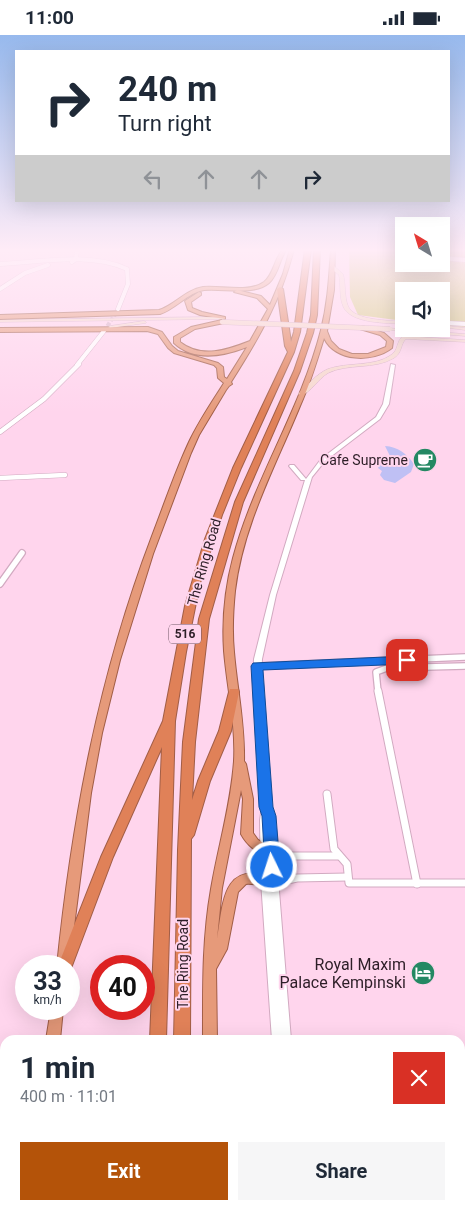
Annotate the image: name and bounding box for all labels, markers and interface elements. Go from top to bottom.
text: 11:00 [25,6,74,29]
text: 240 m [118,69,217,110]
icon: right [35,70,100,135]
text: Turn right [118,111,212,136]
icon: left [139,165,167,193]
icon: ahead [192,165,220,193]
icon: ahead [245,165,273,193]
icon: right [298,165,326,193]
north arrow [395,217,450,273]
map controls [395,217,450,337]
button: sound [395,282,450,337]
cafe icon: Cafe Supreme [412,447,438,473]
place label: Cafe Supreme [320,452,408,468]
street label: The Ring Road [184,516,224,608]
road number: 516 [169,625,201,643]
pin [386,639,428,681]
icon: arrive [393,646,421,674]
position arrow [245,840,297,892]
street label: The Ring Road [175,919,191,1009]
speed limit sign: 40 [90,955,155,1020]
place label: Royal Maxim Palace Kempinski [280,955,406,992]
hotel icon: Royal Maxim Palace Kempinski [410,960,436,986]
text: 33 [33,967,62,996]
text: km/h [33,993,62,1007]
text: 1 min [20,1050,95,1085]
button: close [393,1052,445,1104]
text: 400 m · 11:01 [20,1087,117,1106]
button: Exit [20,1142,228,1200]
button: Share [238,1142,445,1200]

